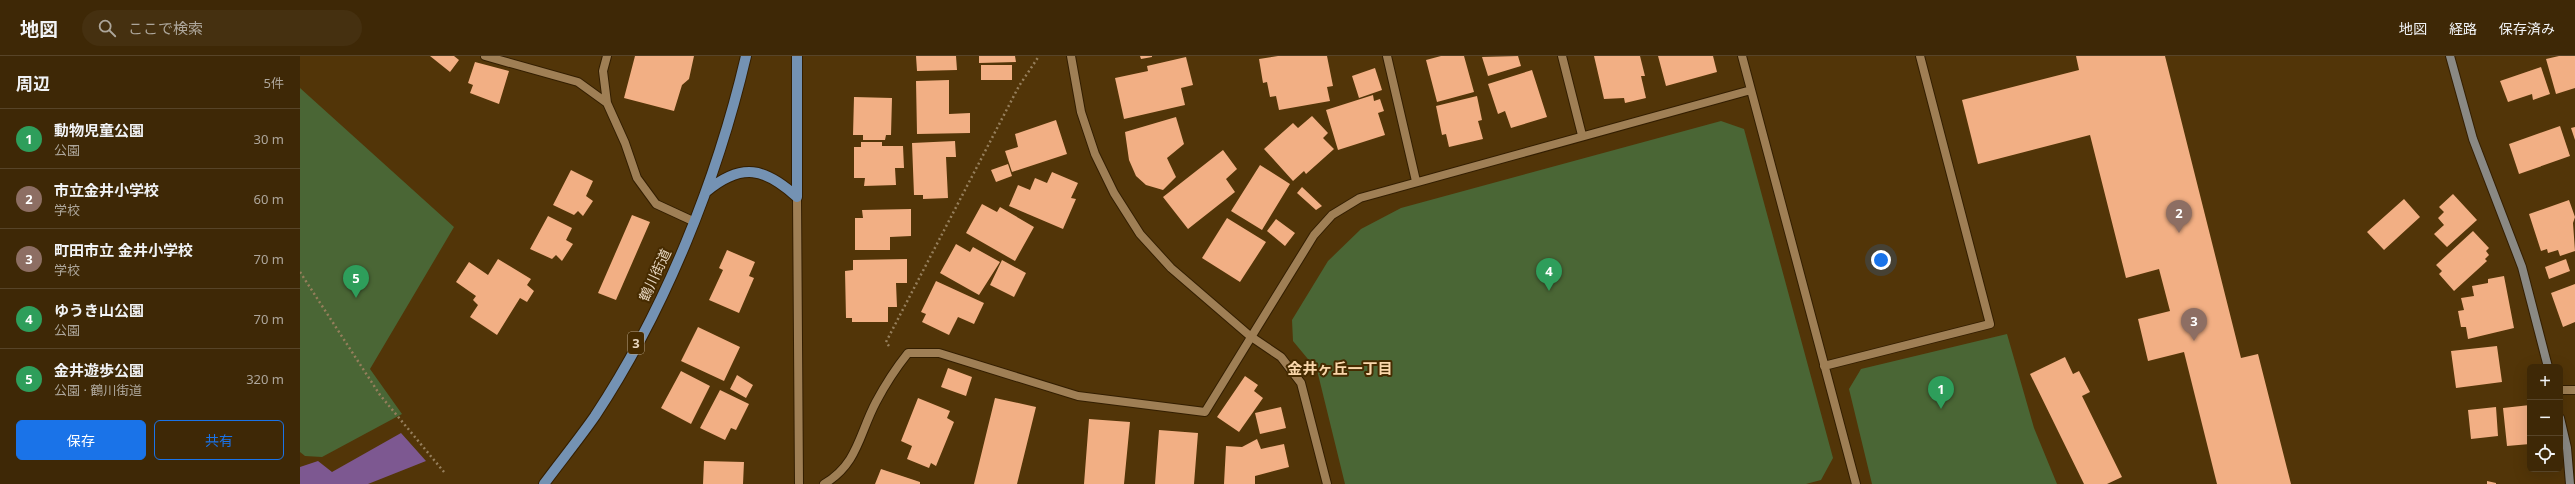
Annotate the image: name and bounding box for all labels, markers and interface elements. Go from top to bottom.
search box [82,10,362,46]
text: 地図 [20,16,58,42]
icon: search [96,17,118,39]
text: ここで検索 [128,18,203,38]
text: 地図 [2399,19,2427,38]
text: 経路 [2449,19,2477,38]
text: 保存済み [2499,19,2555,38]
text: 周辺 [16,72,50,95]
text: 5件 [264,74,284,92]
text: 動物児童公園 [54,120,144,140]
text: 1 [25,130,33,148]
text: 30 m [254,130,284,148]
text: 公園 [54,141,80,159]
text: 市立金井小学校 [54,180,159,200]
text: 2 [25,190,33,208]
text: 60 m [254,190,284,208]
pin: 2 [2166,200,2192,233]
text: 学校 [54,201,80,219]
text: 町田市立 金井小学校 [54,240,193,260]
street label: 鶴川街道 [634,245,675,304]
text: 3 [25,250,33,268]
text: 70 m [254,250,284,268]
your location [1871,250,1891,270]
pin: 4 [1536,258,1562,291]
text: 学校 [54,261,80,279]
pin: 5 [343,265,369,298]
text: ゆうき山公園 [54,300,144,320]
pin: 3 [2181,308,2207,341]
text: 4 [25,310,33,328]
text: 70 m [254,310,284,328]
text: 公園 [54,321,80,339]
road number: 3 [628,332,644,354]
district label: 金井ヶ丘一丁目 [1287,358,1393,378]
text: 金井遊歩公園 [54,360,144,380]
map controls [2527,364,2563,472]
button: + [2527,364,2563,400]
text: 5 [25,370,33,388]
text: 320 m [246,370,284,388]
pin: 1 [1928,376,1954,409]
text: 公園 · 鶴川街道 [54,381,142,399]
button: − [2527,400,2563,436]
button: 保存 [16,420,146,460]
button: 共有 [154,420,284,460]
button: locate [2527,436,2563,472]

